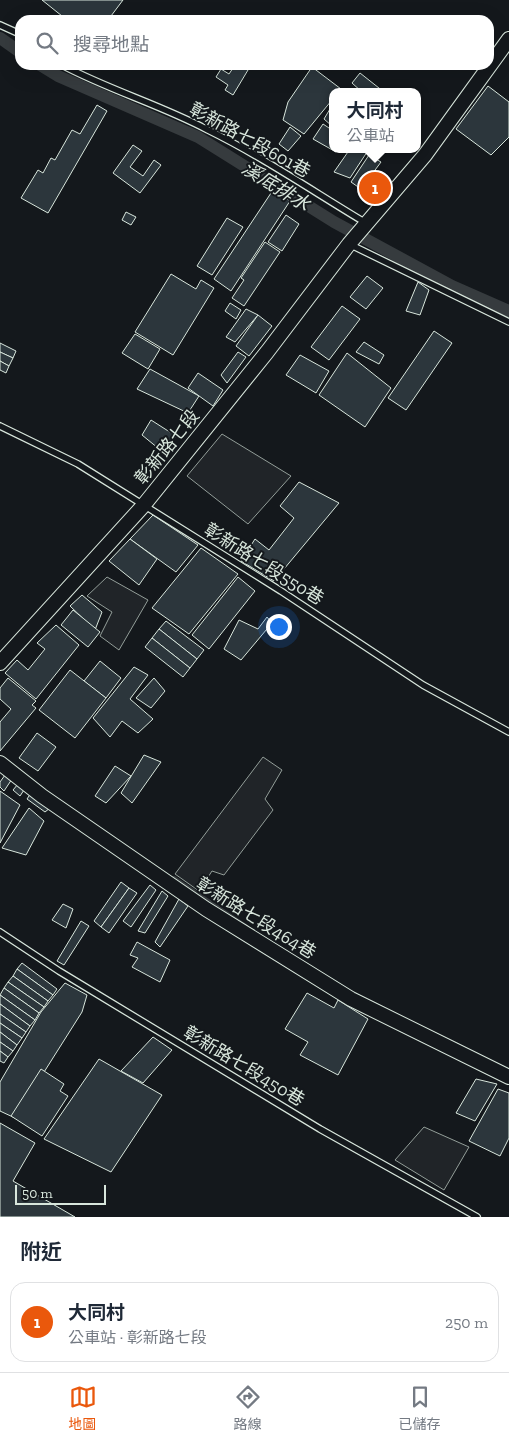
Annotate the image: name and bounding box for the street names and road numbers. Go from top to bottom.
street label: 彰新路七段601巷 [186,98,314,182]
street label: 彰新路七段 [130,405,204,489]
street label: 彰新路七段550巷 [200,518,328,610]
street label: 彰新路七段464巷 [192,872,320,964]
street label: 彰新路七段450巷 [179,1021,309,1111]

